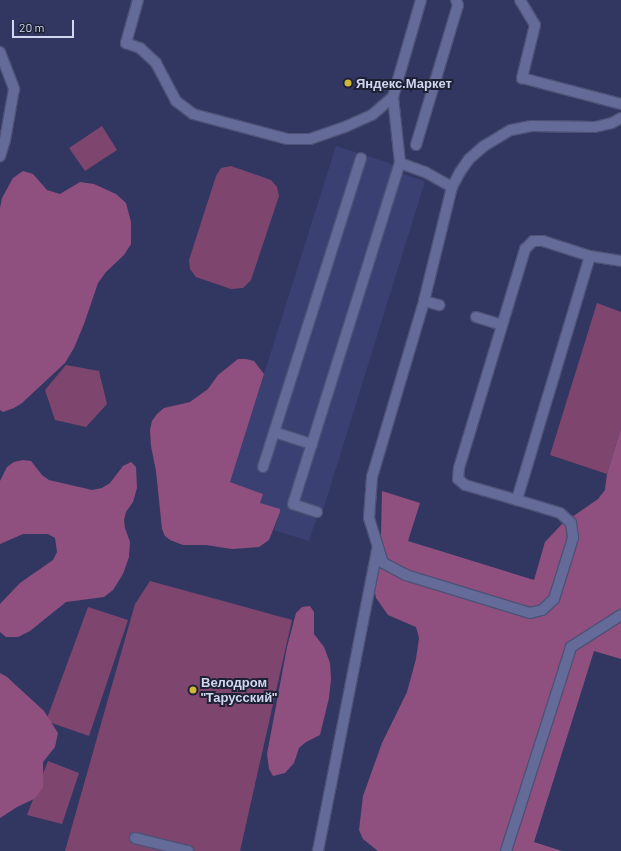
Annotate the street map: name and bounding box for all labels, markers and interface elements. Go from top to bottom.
scale bar [14,12,76,38]
text: 20 m [19,20,45,34]
place label: Яндекс.Маркет [356,75,452,91]
marker: Яндекс.Маркет [343,78,353,88]
place label: Велодром "Тарусский" [201,675,277,706]
marker: Велодром "Тарусский" [188,685,198,695]

